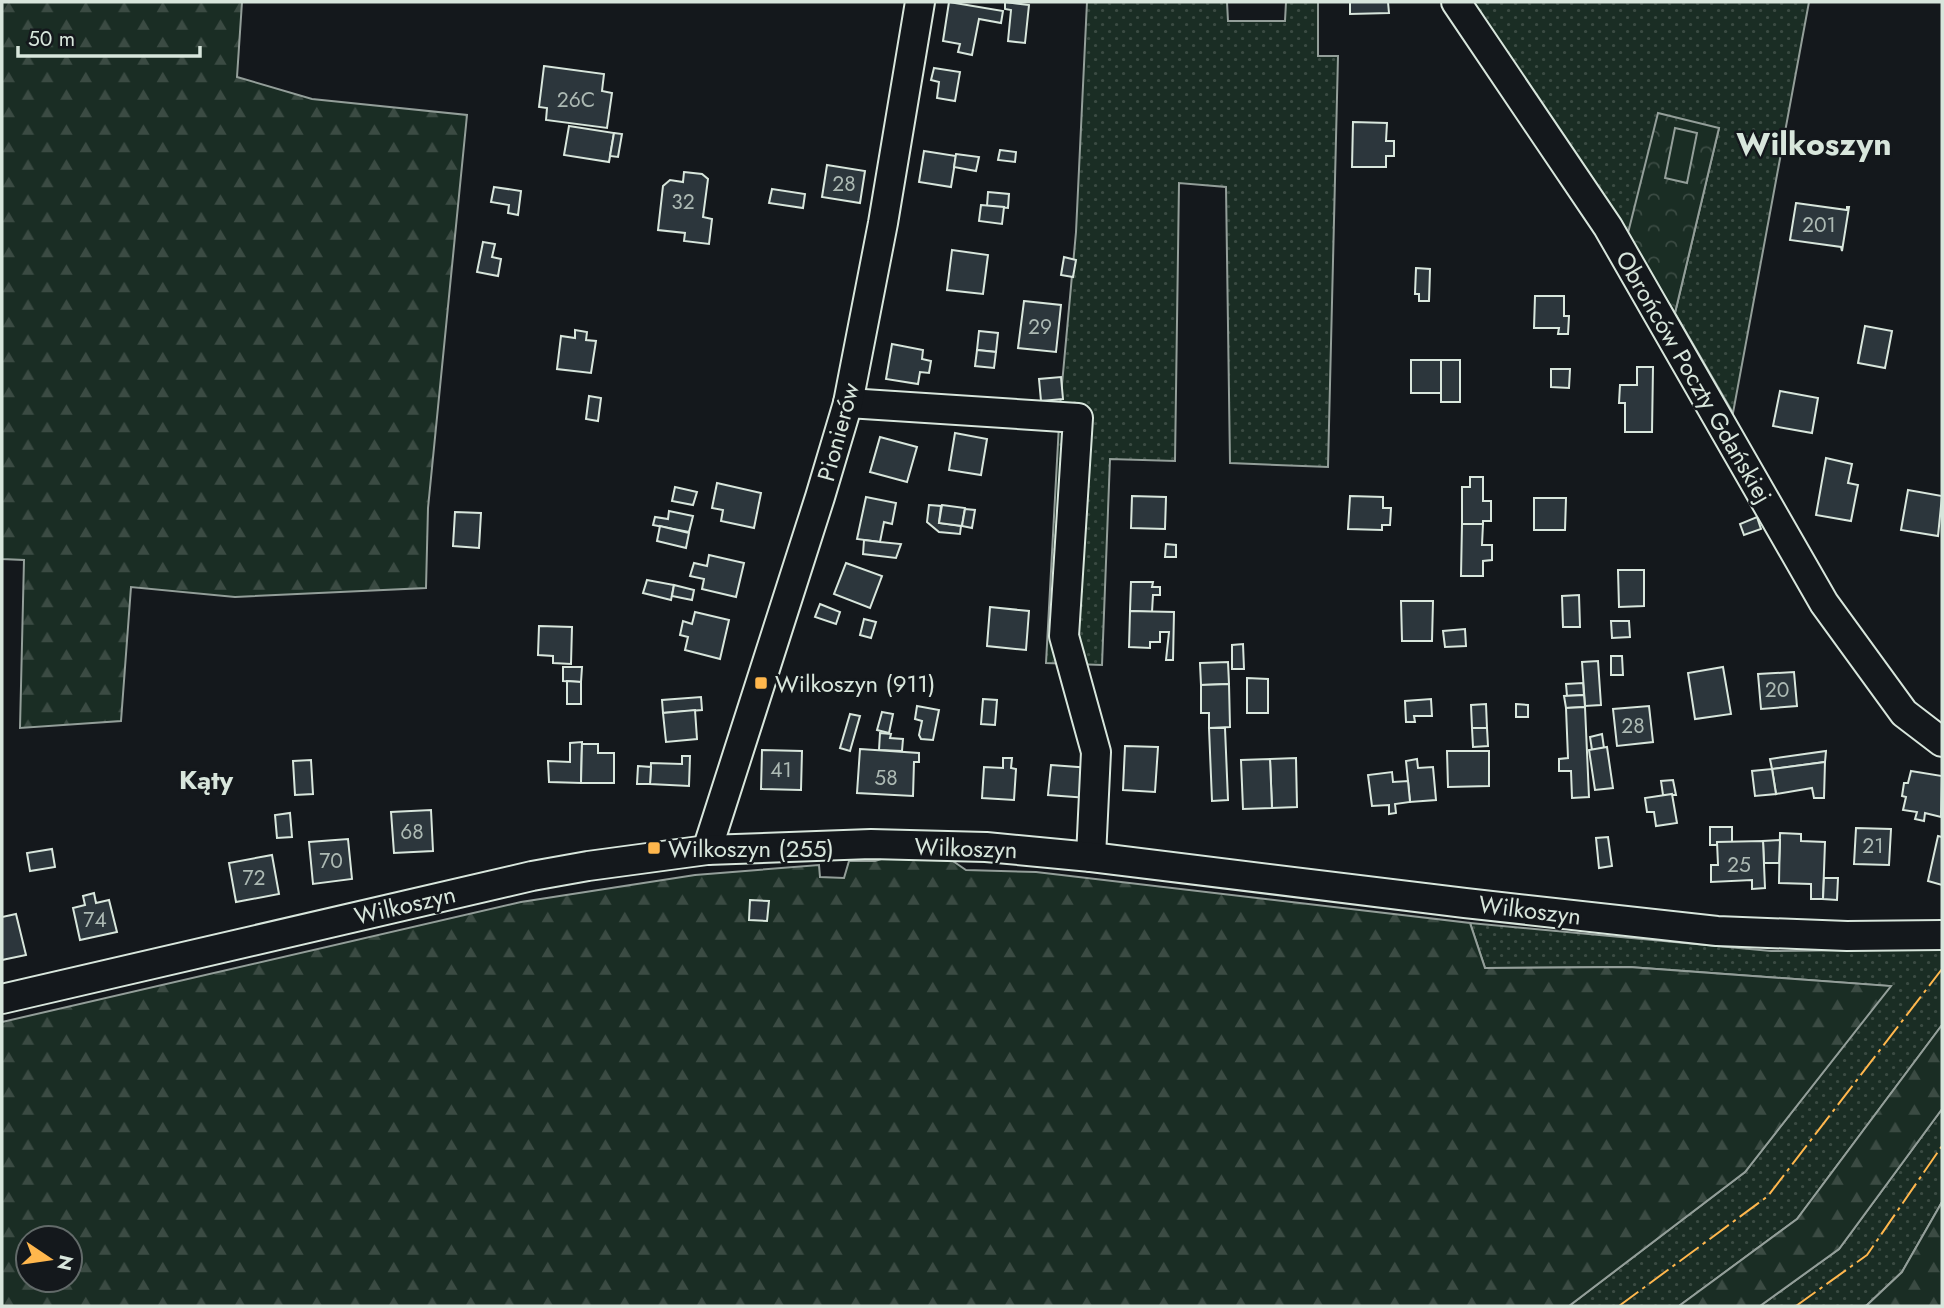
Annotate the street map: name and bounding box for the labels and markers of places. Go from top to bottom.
place label: Wilkoszyn (911) [775,666,936,701]
marker: Wilkoszyn (911) [753,675,769,691]
place label: Wilkoszyn (255) [668,831,834,866]
marker: Wilkoszyn (255) [646,840,662,856]

